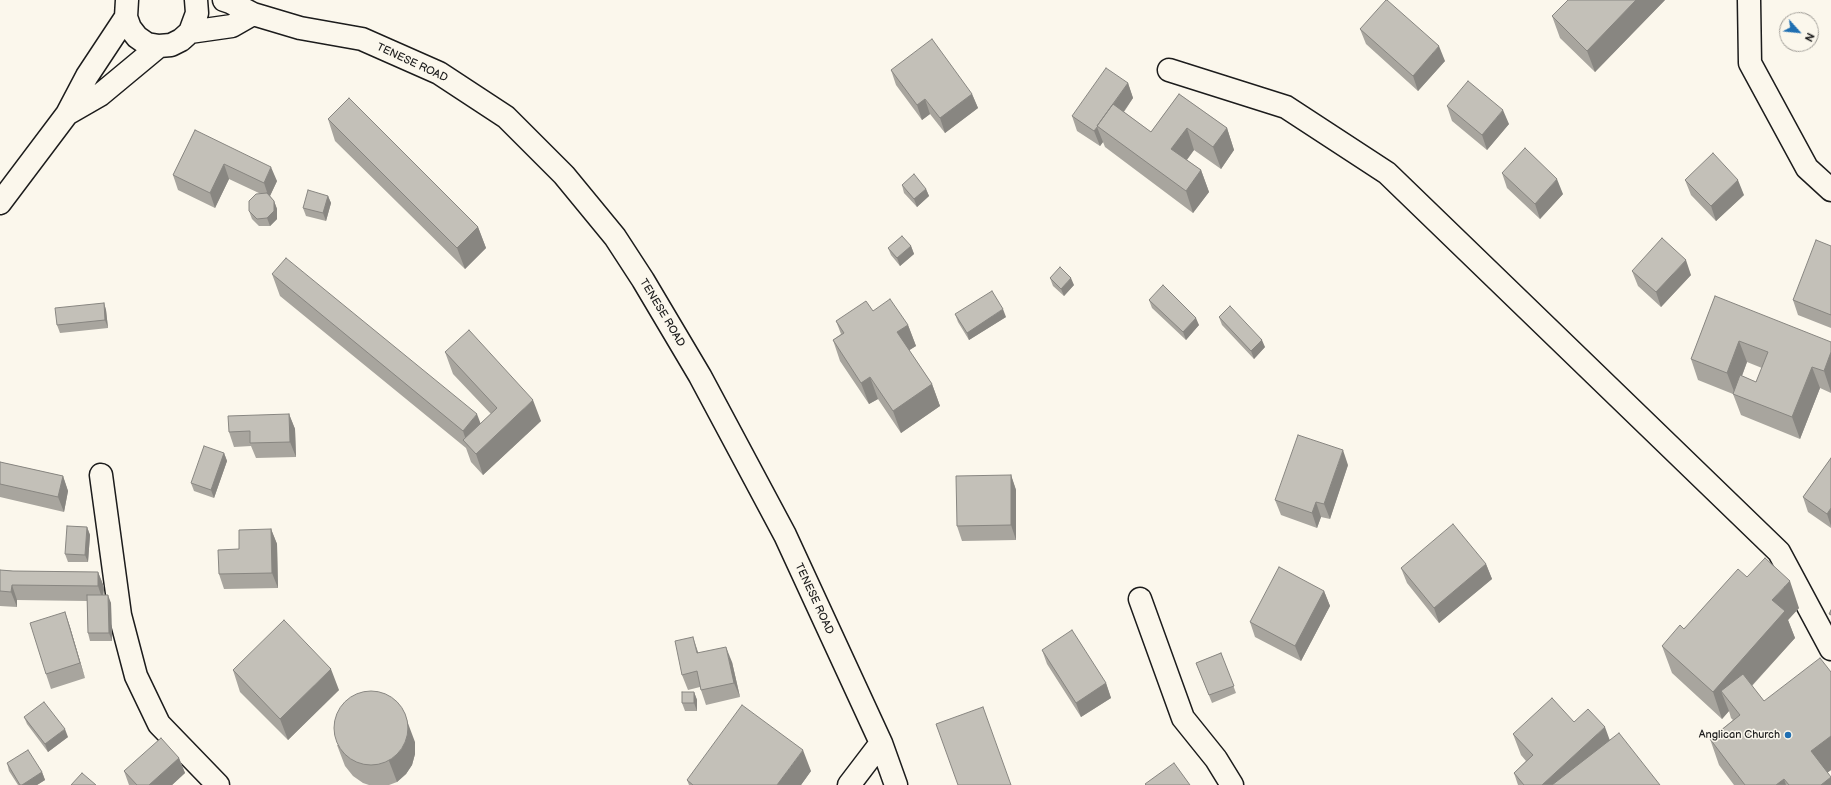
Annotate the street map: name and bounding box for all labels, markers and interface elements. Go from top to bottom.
north arrow [1779,12,1819,52]
text: N [1802,31,1817,44]
street label: TENESE ROAD [374,41,450,85]
street label: TENESE ROAD [637,277,687,349]
street label: TENESE ROAD [792,561,836,637]
place label: Anglican Church [1699,728,1780,742]
marker: Anglican Church [1783,730,1793,740]

